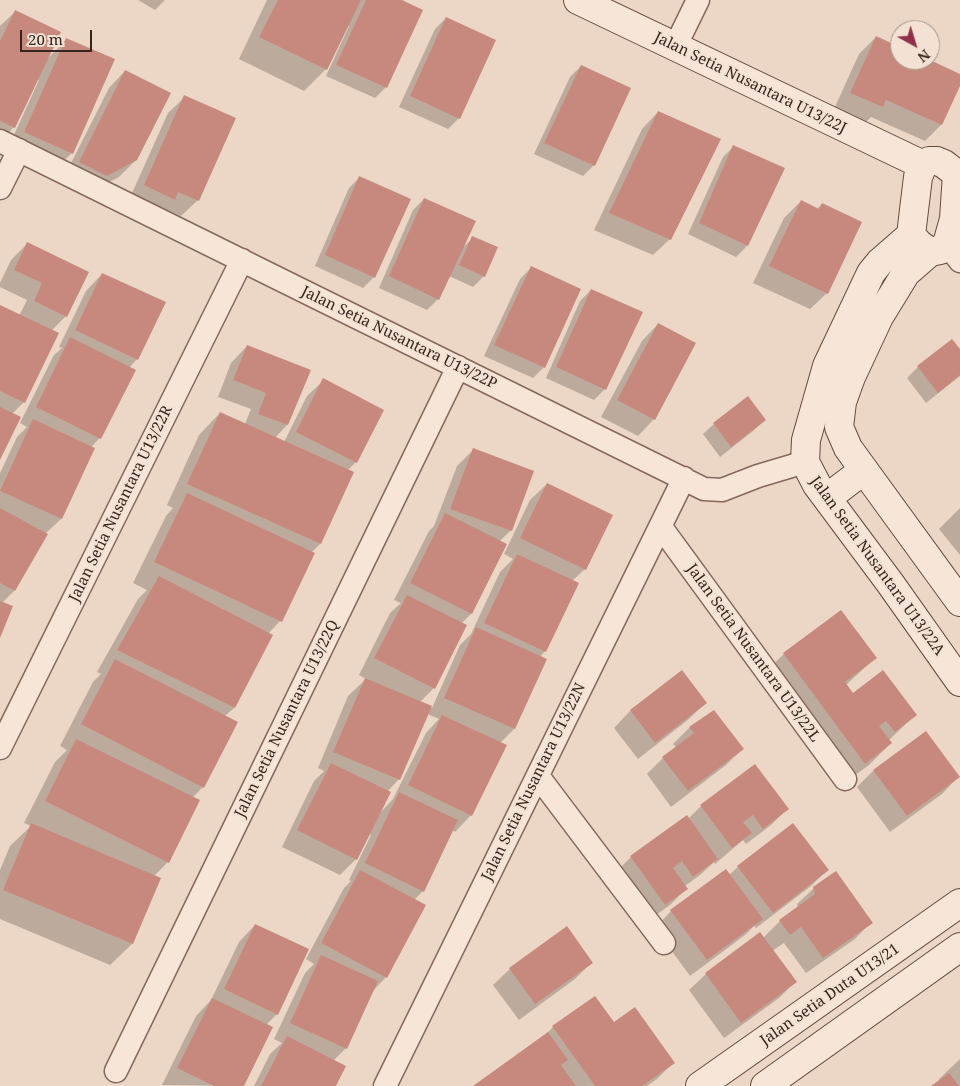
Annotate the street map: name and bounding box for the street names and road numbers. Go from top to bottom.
street label: Jalan Setia Nusantara U13/22J [651,29,849,137]
street label: Jalan Setia Nusantara U13/22P [298,283,500,393]
street label: Jalan Setia Nusantara U13/22R [66,403,176,605]
street label: Jalan Setia Nusantara U13/22A [806,473,948,659]
street label: Jalan Setia Nusantara U13/22L [682,560,824,746]
street label: Jalan Setia Nusantara U13/22Q [231,617,343,821]
street label: Jalan Setia Nusantara U13/22N [478,680,590,884]
street label: Jalan Setia Duta U13/21 [757,940,903,1050]

